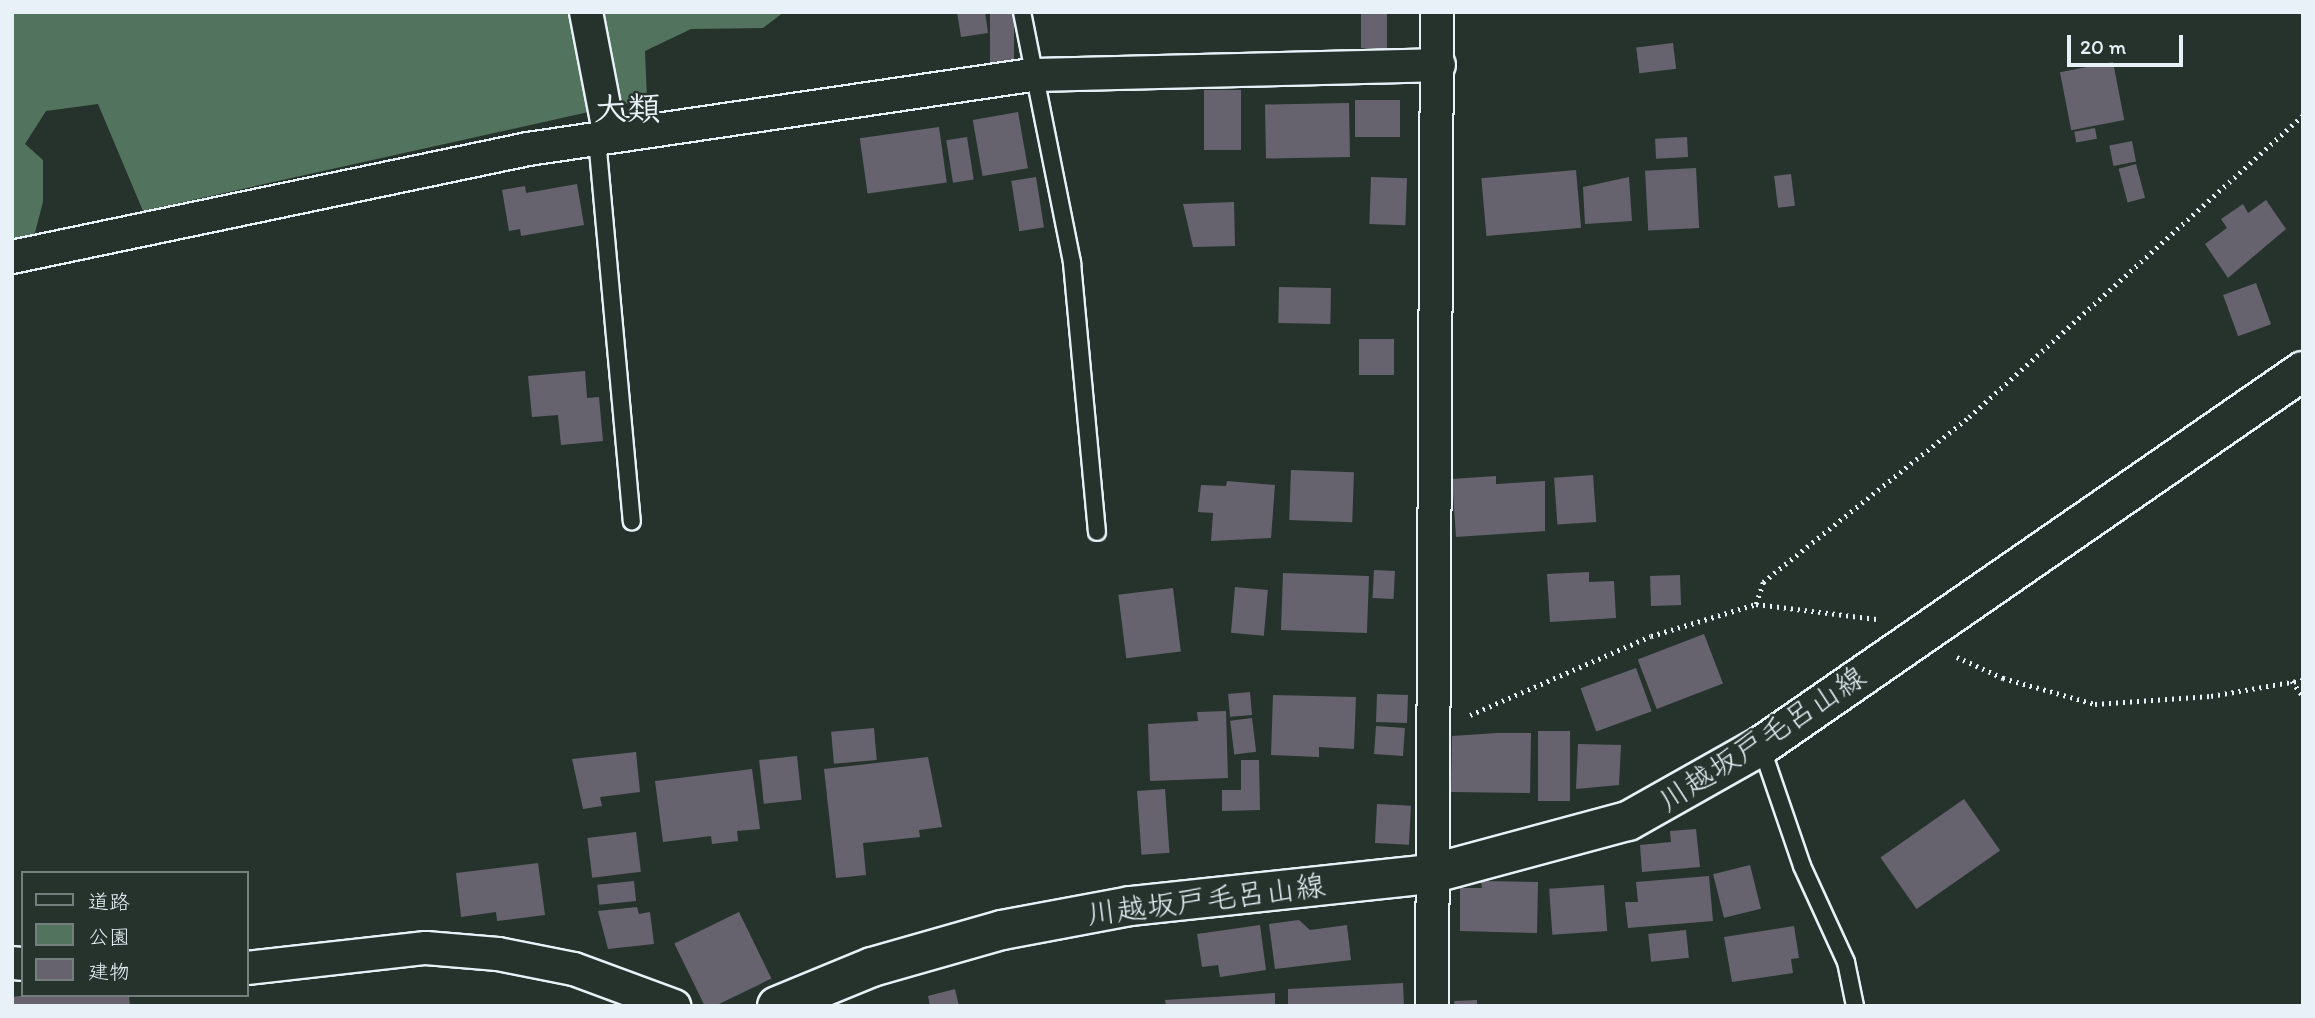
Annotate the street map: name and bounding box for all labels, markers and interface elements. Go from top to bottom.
scale bar [2070,21,2186,65]
text: 20 m [2080,34,2126,59]
district label: 大類 [594,89,660,129]
street label: 川越坂戸毛呂山線 [1652,659,1872,819]
street label: 川越坂戸毛呂山線 [1085,868,1327,932]
legend [21,871,248,997]
text: 道路 [88,889,130,914]
text: 公園 [88,924,130,949]
text: 建物 [88,959,130,984]

